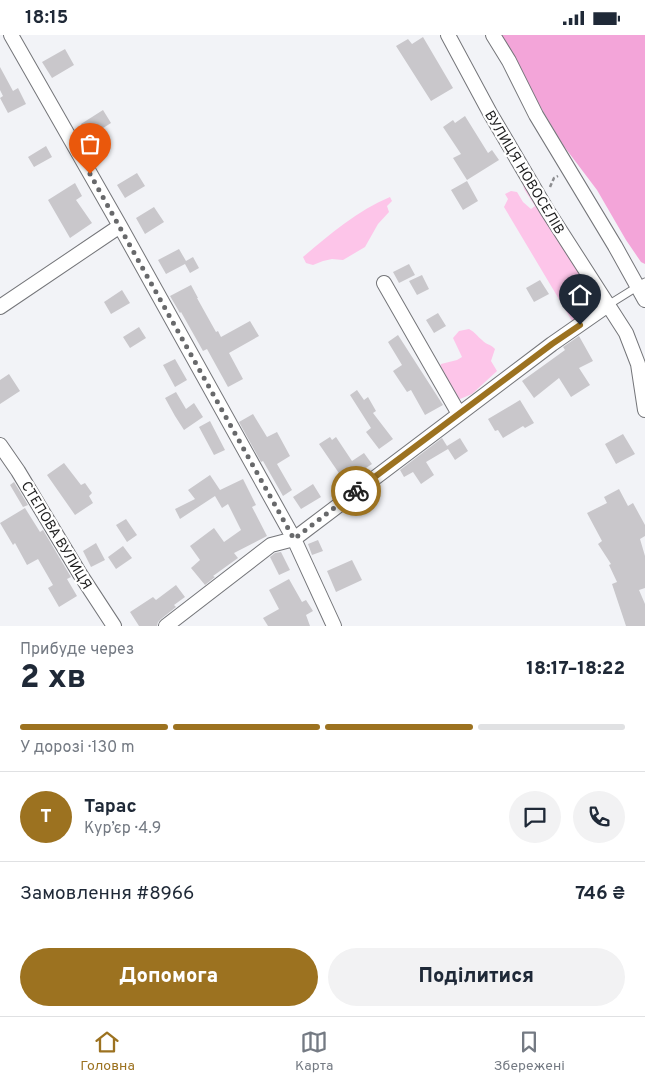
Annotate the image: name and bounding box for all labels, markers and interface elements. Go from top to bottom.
text: 18:15 [25,6,68,30]
street label: ВУЛИЦЯ НОВОСЕЛІВ [480,108,567,238]
pin [69,123,111,174]
icon: bag [76,130,104,158]
pin [559,274,601,325]
icon: home [566,281,594,309]
courier [331,466,381,516]
icon: bike [342,477,370,505]
street label: СТЕПОВА ВУЛИЦЯ [17,479,95,593]
text: Прибуде через [20,640,134,660]
text: 18:17–18:22 [526,657,625,681]
text: 2 хв [20,659,86,699]
text: У дорозі · 130 m [20,738,135,758]
button: chat [509,791,561,843]
button: phone [573,791,625,843]
text: Тарас [84,795,137,819]
text: Т [40,805,52,829]
text: Кур’єр · 4.9 [84,819,161,839]
text: Замовлення #8966 [20,882,194,906]
text: 746 ₴ [575,882,625,906]
button: Допомога [20,948,318,1006]
button: Поділитися [328,948,625,1006]
tab: Головна [80,1028,135,1075]
tab: Карта [295,1028,333,1075]
tab: Збережені [494,1028,565,1075]

